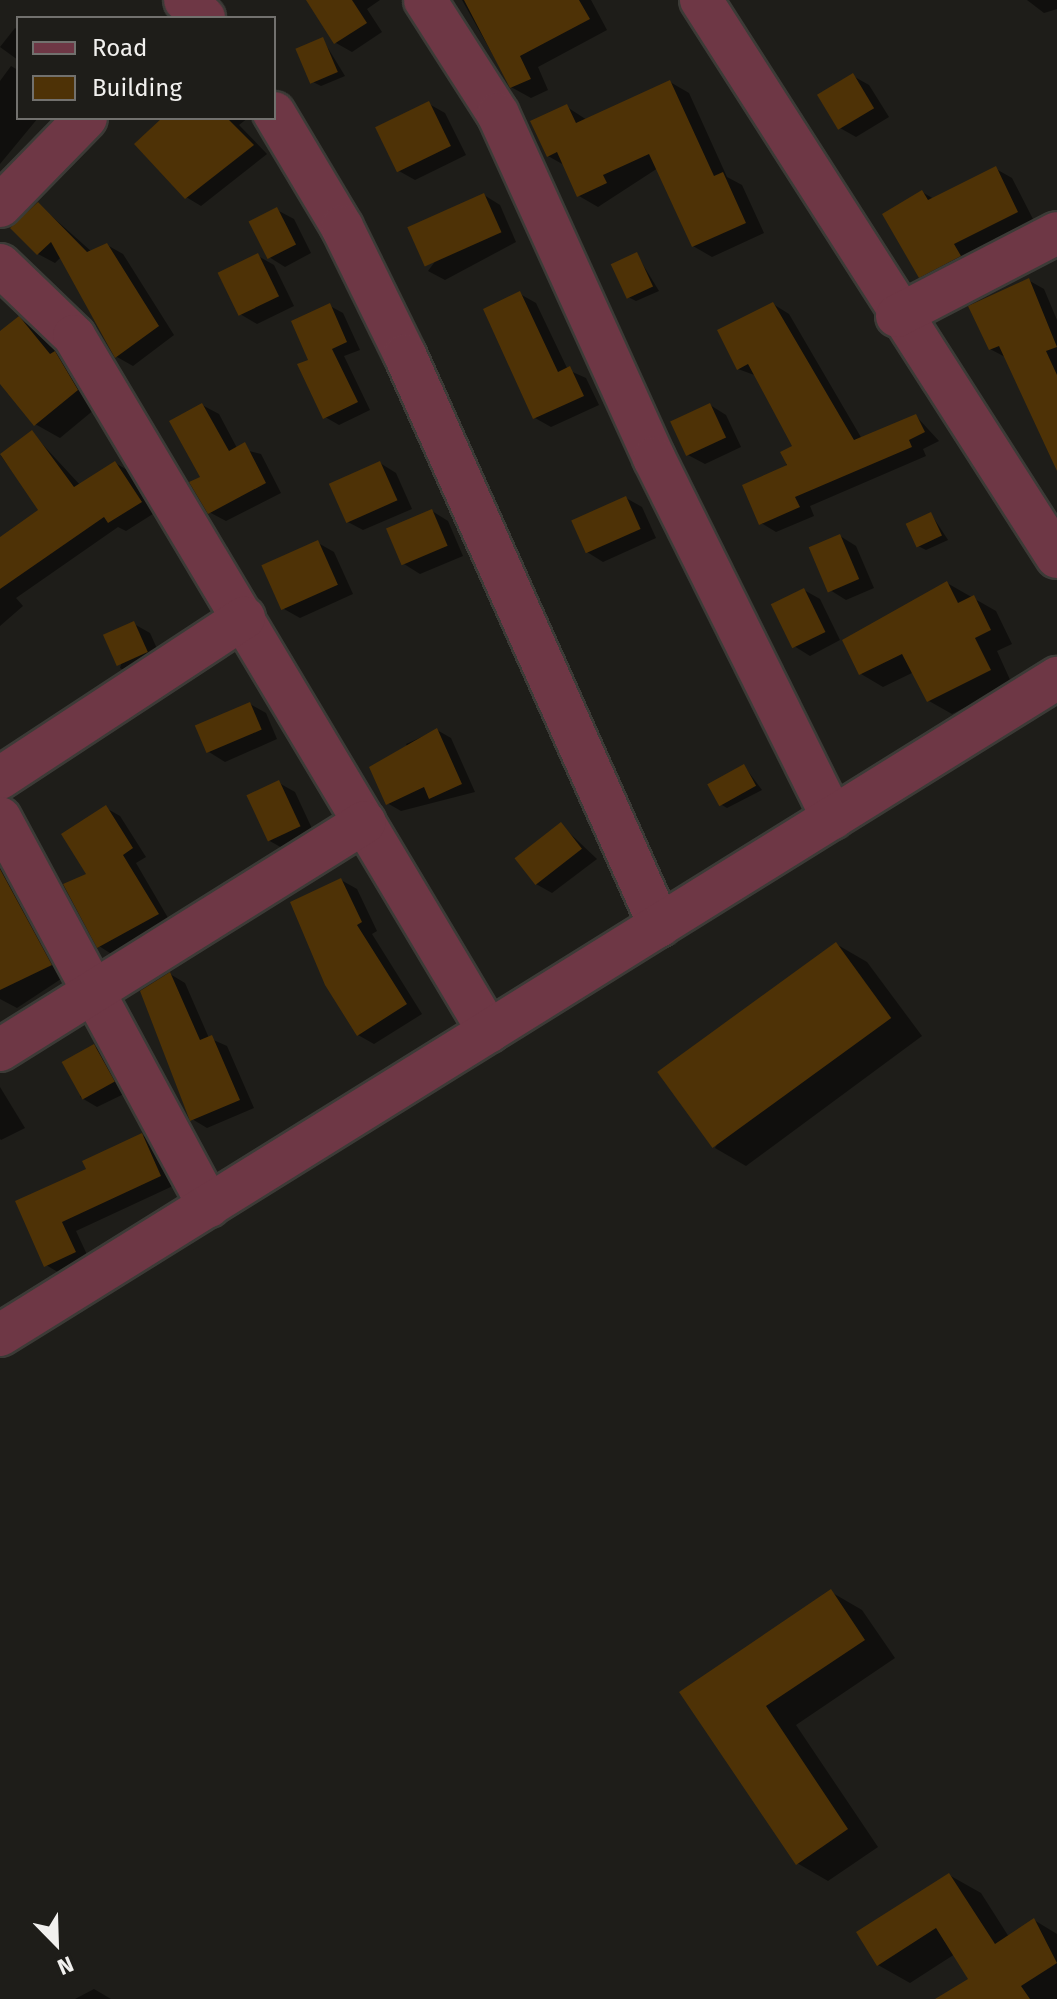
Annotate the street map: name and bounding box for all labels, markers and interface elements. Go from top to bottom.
legend [16,16,276,120]
text: Road [92,34,147,62]
text: Building [92,74,182,102]
north arrow [16,1903,96,1983]
text: N [54,1950,78,1981]

